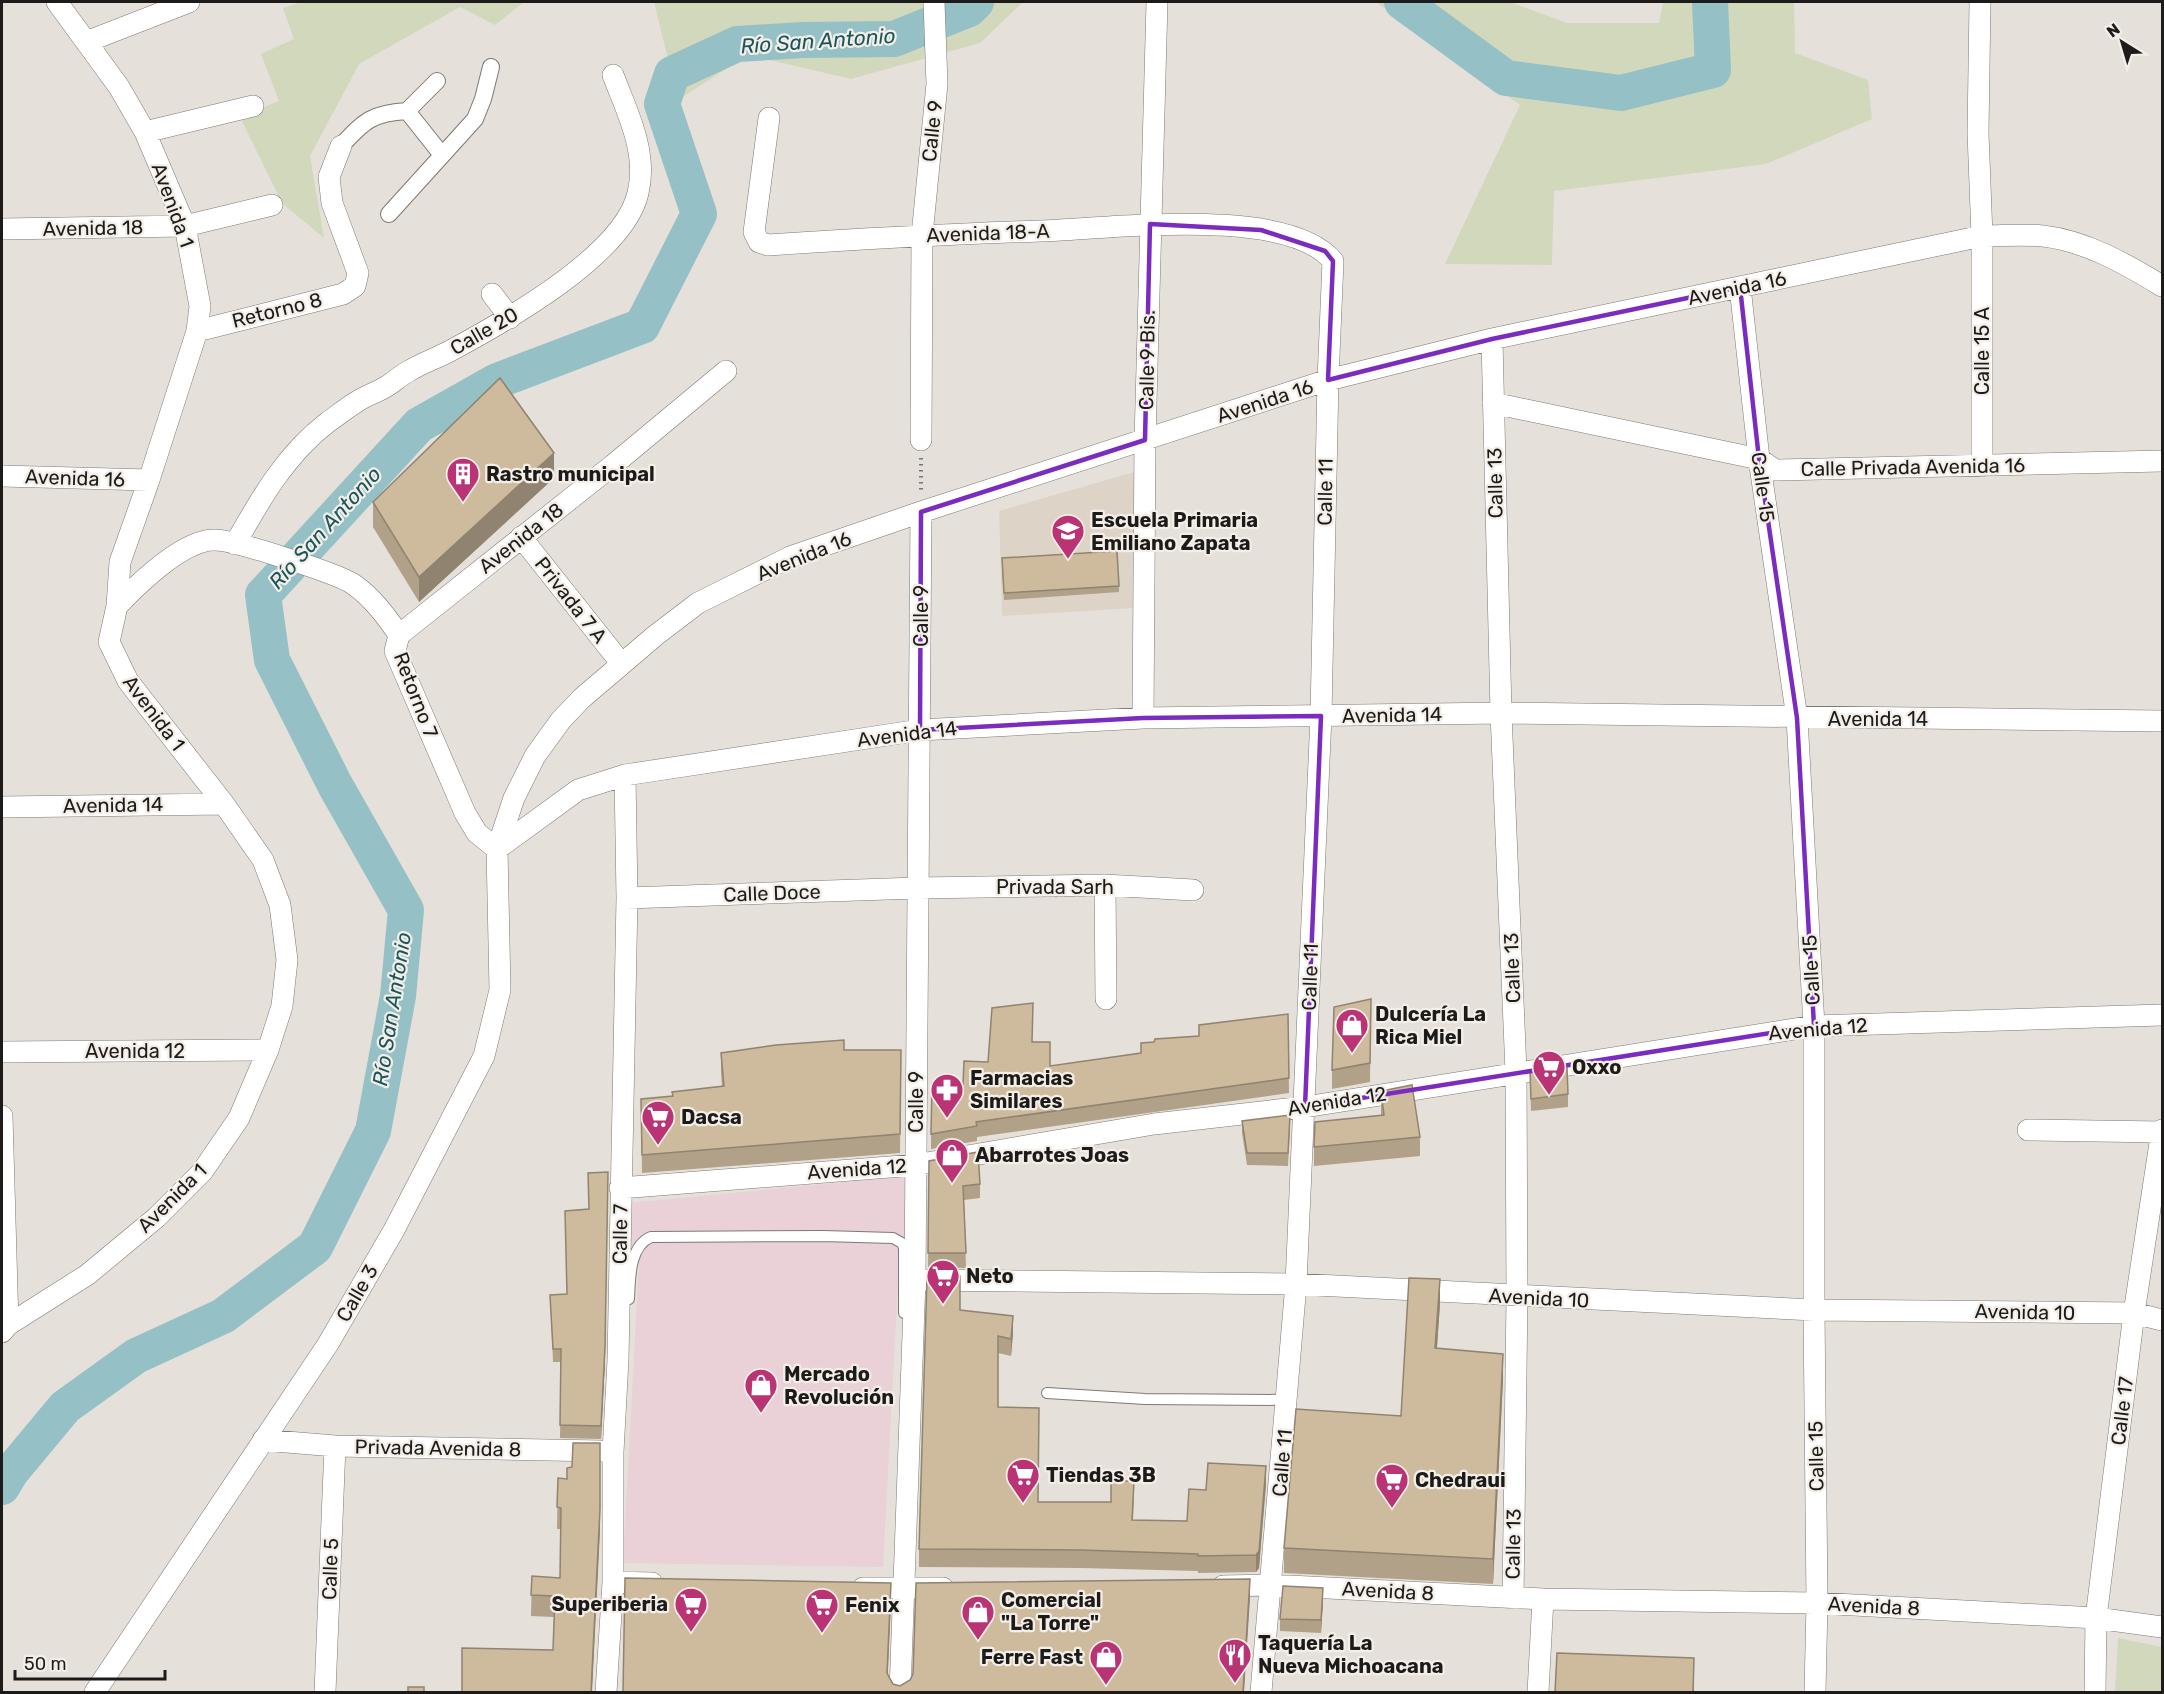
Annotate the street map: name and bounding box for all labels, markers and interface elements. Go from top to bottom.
north arrow [2092,12,2152,72]
text: N [2103,19,2124,41]
water label: Río San Antonio [740,23,896,58]
street label: Calle 9 [917,99,947,163]
street label: Avenida 1 [147,160,199,250]
street label: Avenida 18 [42,215,144,241]
street label: Avenida 18-A [926,219,1050,247]
street label: Avenida 16 [1686,266,1788,310]
street label: Retorno 8 [229,287,325,333]
street label: Calle 20 [446,302,522,360]
street label: Calle 15 A [1970,307,1994,395]
street label: Calle 9 Bis. [1134,310,1160,410]
street label: Avenida 16 [1214,374,1316,428]
street label: Calle 13 [1482,447,1508,519]
street label: Calle 15 [1746,450,1780,524]
street label: Calle Privada Avenida 16 [1801,453,2025,481]
building icon: Rastro municipal [445,456,481,503]
street label: Calle 11 [1312,458,1338,526]
water label: Río San Antonio [263,462,386,594]
place label: Rastro municipal [486,462,655,486]
street label: Avenida 16 [25,464,125,492]
street label: Avenida 18 [474,498,568,578]
place label: Escuela Primaria Emiliano Zapata [1091,508,1258,555]
school or university icon: Escuela Primaria Emiliano Zapata [1050,513,1086,560]
street label: Avenida 16 [753,526,855,586]
street label: Privada 7 A [530,552,612,648]
street label: Calle 9 [909,585,933,647]
street label: Retorno 7 [389,649,443,741]
street label: Avenida 1 [118,671,190,755]
street label: Avenida 14 [1342,702,1442,728]
street label: Avenida 14 [1828,707,1928,731]
street label: Avenida 14 [856,716,958,752]
street label: Avenida 14 [63,792,163,818]
street label: Privada Sarh [996,875,1114,899]
street label: Calle Doce [723,879,821,907]
water label: Río San Antonio [367,930,416,1088]
street label: Calle 13 [1499,932,1525,1004]
street label: Calle 15 [1797,934,1825,1006]
street label: Calle 11 [1297,943,1323,1011]
place label: Dulcería La Rica Miel [1375,1002,1486,1049]
shop icon: Dulcería La Rica Miel [1334,1007,1370,1054]
street label: Avenida 12 [1767,1013,1869,1045]
street label: Avenida 12 [85,1039,185,1063]
supermarket icon: Oxxo [1531,1049,1567,1096]
place label: Oxxo [1572,1055,1621,1079]
place label: Farmacias Similares [970,1066,1073,1113]
street label: Calle 9 [904,1071,928,1133]
pharmacy icon: Farmacias Similares [929,1072,965,1119]
street label: Avenida 12 [1286,1081,1388,1121]
supermarket icon: Dacsa [640,1099,676,1146]
place label: Dacsa [681,1105,742,1129]
shop icon: Abarrotes Joas [934,1137,970,1184]
place label: Abarrotes Joas [975,1143,1129,1167]
street label: Avenida 12 [806,1154,908,1184]
street label: Avenida 1 [132,1158,212,1238]
street label: Calle 7 [607,1204,633,1264]
supermarket icon: Neto [925,1258,961,1305]
street label: Calle 3 [331,1260,383,1326]
place label: Neto [966,1264,1014,1288]
street label: Avenida 10 [1488,1283,1590,1313]
street label: Avenida 10 [1974,1299,2076,1325]
place label: Mercado Revolución [784,1362,894,1409]
shop icon: Mercado Revolución [743,1367,779,1414]
street label: Calle 17 [2106,1375,2138,1447]
street label: Calle 15 [1803,1420,1829,1492]
street label: Calle 11 [1267,1428,1297,1498]
street label: Privada Avenida 8 [355,1435,521,1461]
supermarket icon: Tiendas 3B [1005,1457,1041,1504]
supermarket icon: Chedraui [1374,1462,1410,1509]
place label: Tiendas 3B [1046,1463,1156,1487]
place label: Chedraui [1415,1468,1506,1492]
street label: Calle 13 [1500,1508,1526,1580]
street label: Calle 5 [317,1538,343,1600]
street label: Avenida 8 [1341,1577,1435,1605]
supermarket icon: Superiberia [673,1586,709,1633]
supermarket icon: Fenix [804,1587,840,1634]
place label: Comercial "La Torre" [1001,1588,1102,1635]
place label: Superiberia [552,1592,668,1616]
street label: Avenida 8 [1827,1592,1921,1620]
place label: Fenix [845,1593,900,1617]
shop icon: Comercial "La Torre" [960,1594,996,1641]
place label: Taquería La Nueva Michoacana [1258,1631,1444,1678]
restaurant icon: Taquería La Nueva Michoacana [1217,1637,1253,1684]
shop icon: Ferre Fast [1088,1639,1124,1686]
scale bar [15,1643,165,1681]
place label: Ferre Fast [981,1645,1083,1669]
text: 50 m [24,1653,67,1675]

